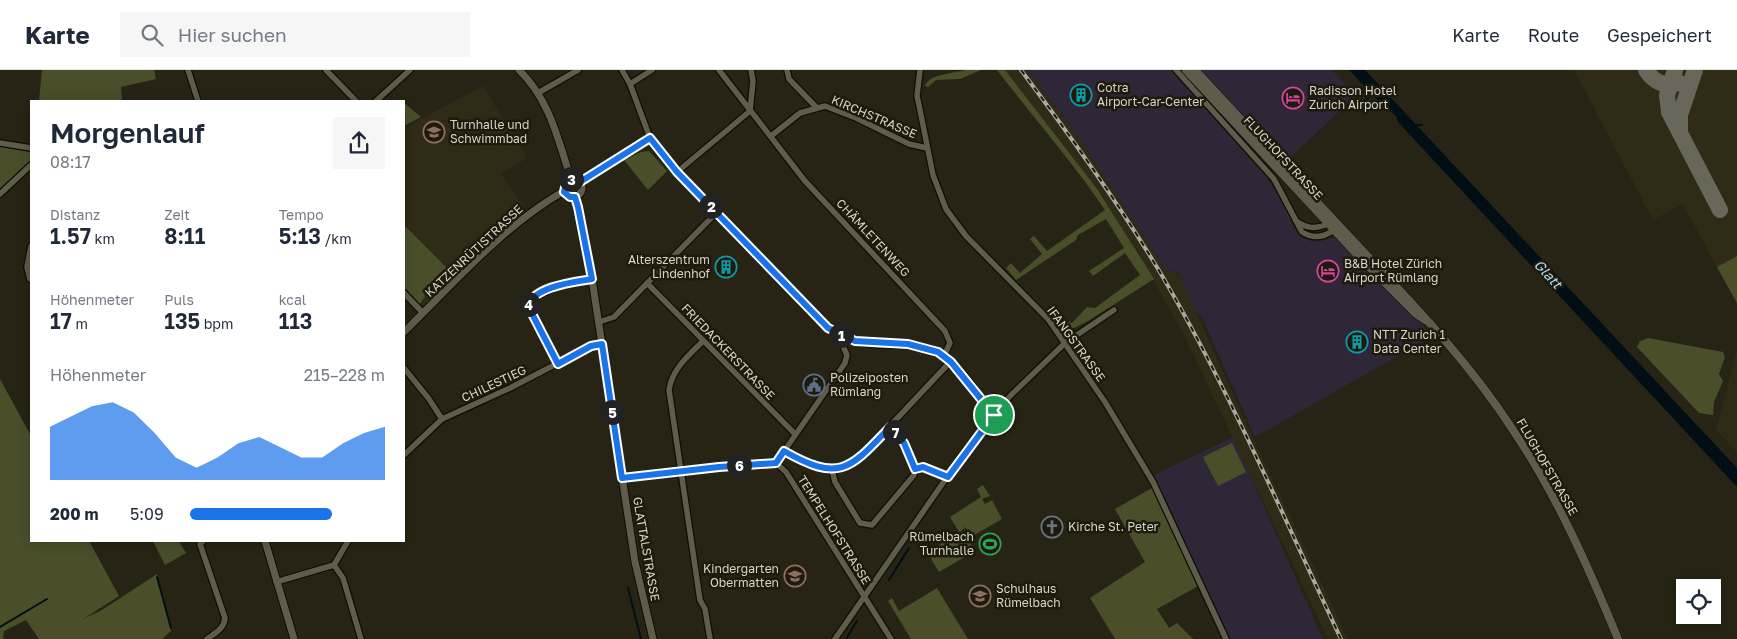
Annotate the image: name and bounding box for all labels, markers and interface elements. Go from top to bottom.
search box [120,12,470,57]
text: Karte [25,20,90,49]
icon: search [138,21,166,49]
text: Hier suchen [178,23,287,46]
text: Karte [1452,24,1500,46]
text: Route [1528,24,1579,46]
text: Gespeichert [1607,24,1712,46]
place label: Cotra Airport-Car-Center [1097,80,1204,109]
building icon: Cotra Airport-Car-Center [1069,83,1093,107]
place label: Radisson Hotel Zurich Airport [1309,83,1397,112]
hotel icon: Radisson Hotel Zurich Airport [1281,86,1305,110]
street label: KIRCHSTRASSE [829,92,919,141]
street label: FLUGHOFSTRASSE [1240,112,1326,203]
text: Morgenlauf [50,116,205,149]
button: share [333,117,385,169]
place label: Turnhalle und Schwimmbad [450,117,529,146]
school or university icon: Turnhalle und Schwimmbad [422,120,446,144]
text: 08:17 [50,152,91,172]
pin: 3 [558,166,584,192]
text: 3 [567,171,576,188]
pin: 2 [698,194,724,218]
street label: CHÄMLETENWEG [833,196,913,280]
text: 2 [707,198,716,215]
street label: KATZENRÜTISTRASSE [422,201,526,300]
text: Distanz [50,206,100,223]
text: Zeit [164,206,190,223]
text: Tempo [279,206,324,223]
text: 1.57 [50,223,91,249]
text: 8:11 [164,223,205,249]
text: 5:13 [279,223,321,249]
text: km [91,230,115,247]
text: /km [321,230,352,247]
place label: Alterszentrum Lindenhof [628,252,711,281]
building icon: Alterszentrum Lindenhof [714,255,738,279]
place label: B&B Hotel Zürich Airport Rümlang [1344,256,1442,285]
water label: Glatt [1531,256,1567,293]
hotel icon: B&B Hotel Zürich Airport Rümlang [1316,259,1340,283]
text: Höhenmeter [50,291,134,308]
text: Puls [164,291,194,308]
text: kcal [279,291,306,308]
pin: 4 [516,292,540,316]
text: 4 [524,296,533,313]
street label: FRIEDACKERSTRASSE [678,300,778,403]
street label: IFANGSTRASSE [1044,303,1109,384]
text: 17 [50,308,72,334]
text: 135 [164,308,200,334]
text: 113 [279,308,313,334]
text: m [72,315,88,332]
text: bpm [200,315,233,332]
pin: 1 [828,322,854,348]
text: 1 [838,327,845,344]
place label: NTT Zurich 1 Data Center [1373,327,1446,356]
building icon: NTT Zurich 1 Data Center [1345,330,1369,354]
street label: CHILESTIEG [459,362,529,405]
text: Höhenmeter [50,365,146,385]
text: 215–228 m [304,365,385,385]
place label: Polizeiposten Rümlang [830,370,908,399]
public building icon: Polizeiposten Rümlang [802,373,826,397]
pin [973,394,1015,436]
pin: 5 [600,400,624,424]
icon: arrive [980,401,1008,429]
text: 5 [608,404,617,421]
street label: FLUGHOFSTRASSE [1514,416,1581,518]
pin: 7 [882,420,908,444]
text: 7 [892,424,899,441]
pin: 6 [726,452,752,478]
text: 6 [735,457,744,474]
street label: TEMPELHOFSTRASSE [795,472,874,587]
street label: GLATTALSTRASSE [630,496,663,602]
text: 200 m [50,504,99,524]
text: 5:09 [130,504,164,524]
church icon: Kirche St. Peter [1040,515,1064,539]
place label: Kirche St. Peter [1068,519,1159,534]
place label: Rümelbach Turnhalle [909,529,974,558]
sports icon: Rümelbach Turnhalle [978,532,1002,556]
place label: Kindergarten Obermatten [703,561,779,590]
school or university icon: Kindergarten Obermatten [783,564,807,588]
map controls [1676,579,1721,624]
button: locate [1676,579,1721,624]
place label: Schulhaus Rümelbach [996,581,1061,610]
school or university icon: Schulhaus Rümelbach [968,584,992,608]

